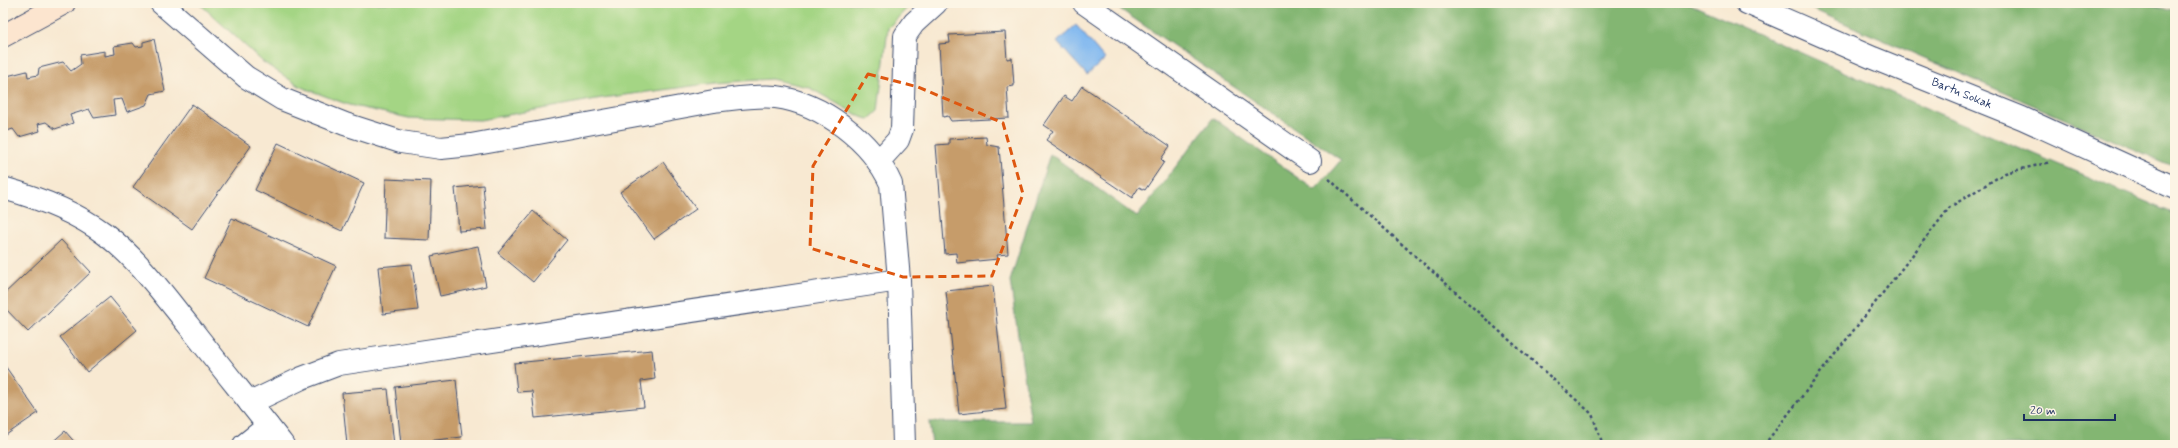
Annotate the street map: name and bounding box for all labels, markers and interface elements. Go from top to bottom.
street label: Bartu Sokak [1929,74,1994,113]
scale bar [2024,396,2115,422]
text: 20 m [2030,403,2056,419]

